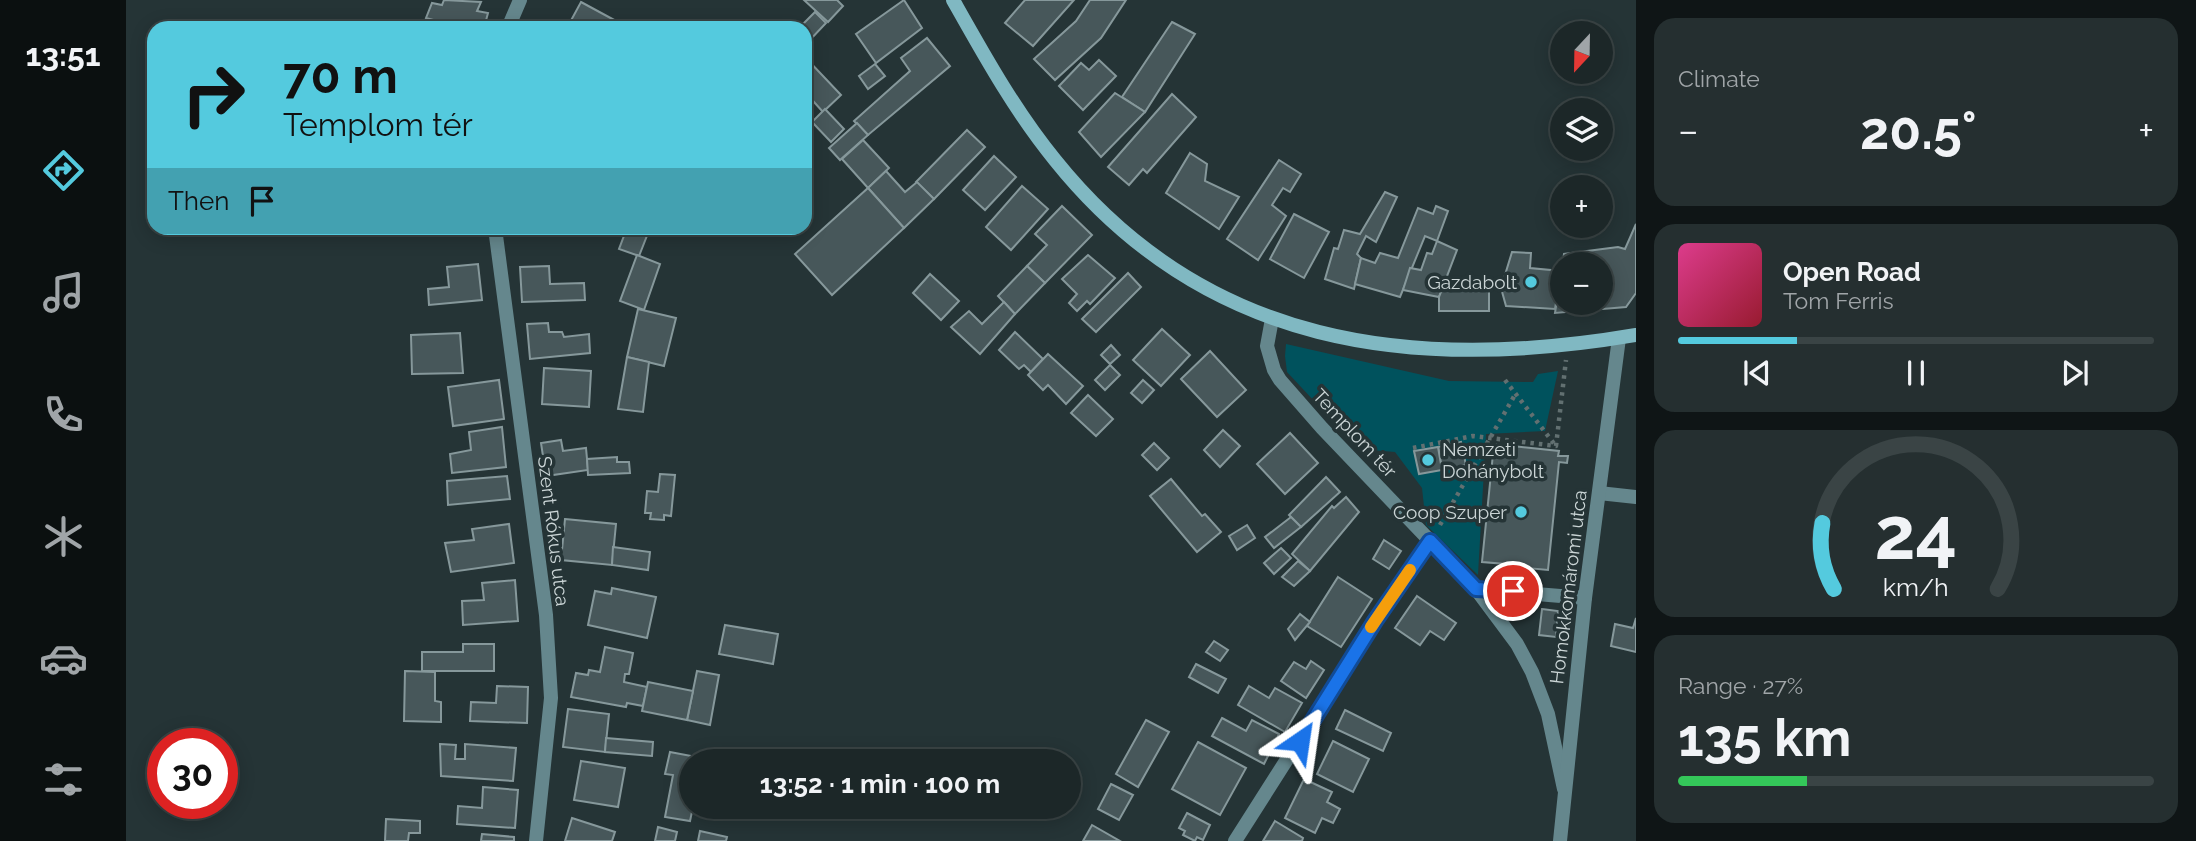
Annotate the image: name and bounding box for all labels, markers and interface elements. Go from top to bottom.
north arrow [1550,21,1614,84]
map controls [1550,21,1613,315]
text: 13:51 [25,36,101,73]
text: 70 m [283,47,398,104]
icon: right [168,49,259,140]
text: Climate [1678,65,1760,92]
button: layers [1550,98,1613,161]
text: 20.5° [1860,100,1977,161]
text: Templom tér [283,106,473,143]
text: − [1678,108,1698,153]
text: + [2138,108,2154,153]
icon: directions [39,146,88,195]
button: + [1550,175,1613,238]
icon: arrive [243,182,281,220]
text: Then [168,186,229,216]
button: − [1550,252,1613,315]
text: Open Road [1783,257,1921,287]
icon: music [39,268,88,317]
place label: Gazdabolt [1427,271,1518,293]
marker: Gazdabolt [1523,274,1539,290]
text: Tom Ferris [1783,287,1894,314]
icon: previous [1738,354,1776,392]
icon: pause [1897,354,1935,392]
icon: next [2056,354,2094,392]
street label: Templom tér [1309,384,1402,482]
icon: phone [39,390,88,439]
place label: Nemzeti Dohánybolt [1442,438,1545,482]
marker: Nemzeti Dohánybolt [1420,452,1436,468]
street label: Szent Rókus utca [534,455,574,607]
street label: Homokkomáromi utca [1545,489,1591,685]
text: 24 [1875,492,1957,577]
place label: Coop Szuper [1393,501,1507,523]
marker: Coop Szuper [1513,504,1529,520]
icon: climate [39,512,88,561]
pin [1483,561,1543,621]
icon: arrive [1494,572,1532,610]
text: km/h [1883,572,1949,602]
icon: car [39,634,88,683]
text: Range · 27% [1678,672,1803,699]
position arrow [1263,704,1337,778]
text: 135 km [1678,707,1851,768]
speed limit sign: 30 [147,728,238,819]
icon: filters [39,755,88,804]
text: 13:52 · 1 min · 100 m [760,769,1000,799]

